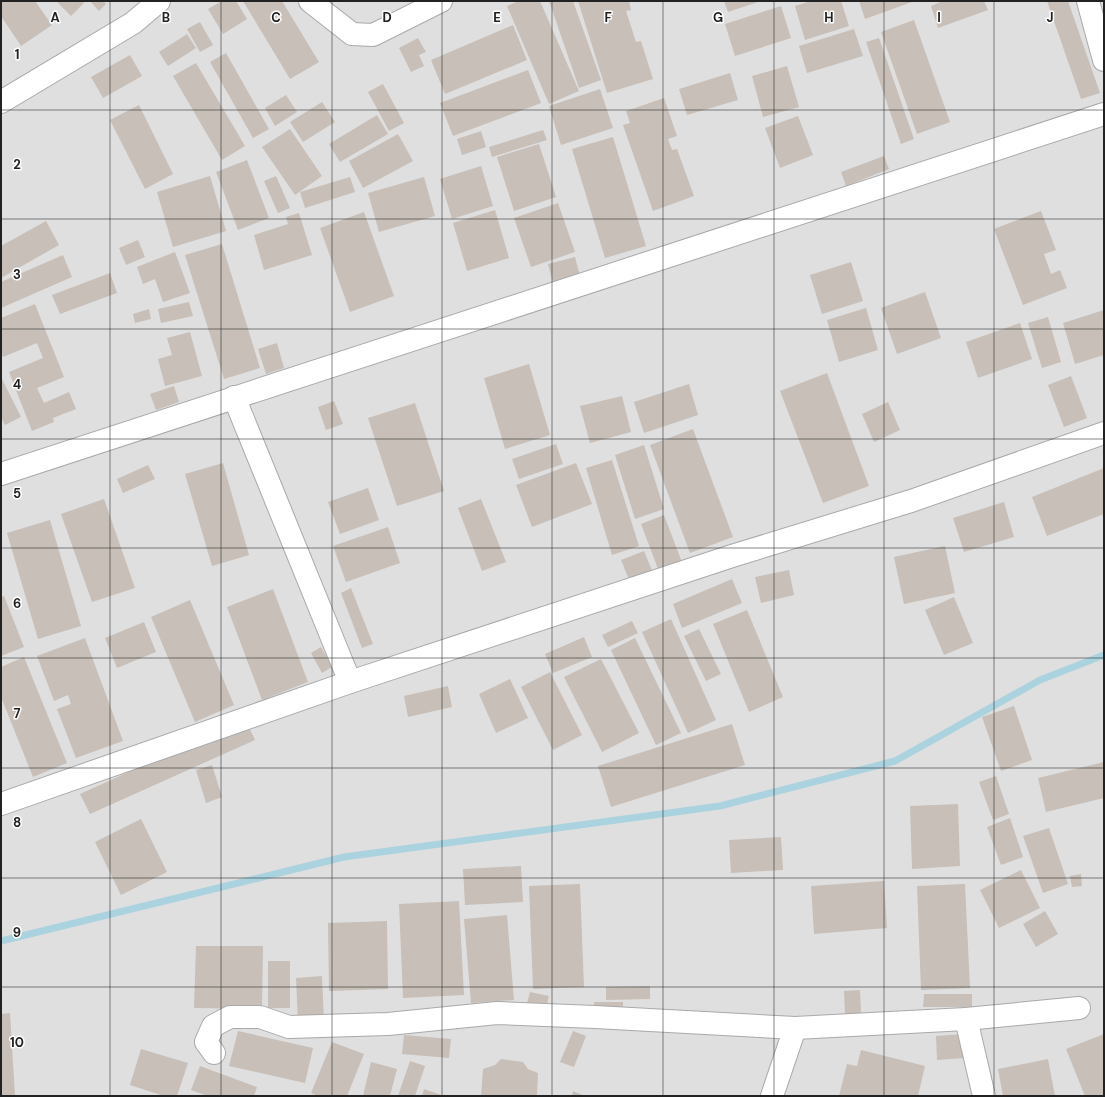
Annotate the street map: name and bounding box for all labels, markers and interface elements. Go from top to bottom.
text: A [50,9,60,26]
text: B [162,9,170,26]
text: C [271,9,281,26]
text: D [382,9,392,26]
text: E [493,9,501,26]
text: F [604,9,612,26]
text: G [713,9,723,26]
text: H [824,9,834,26]
text: I [937,9,941,26]
text: J [1046,9,1054,26]
text: 1 [15,46,19,63]
text: 2 [13,156,21,173]
text: 3 [13,266,21,283]
text: 4 [13,376,21,393]
text: 5 [13,485,21,502]
text: 6 [13,595,21,612]
text: 7 [14,705,21,722]
text: 8 [13,814,21,831]
text: 9 [13,924,21,941]
text: 10 [10,1034,24,1051]

